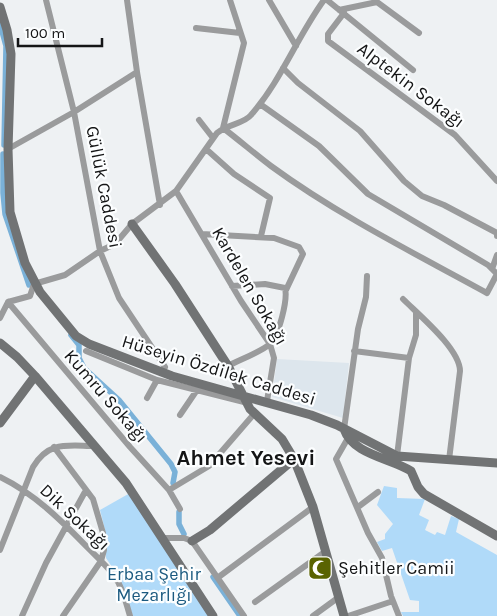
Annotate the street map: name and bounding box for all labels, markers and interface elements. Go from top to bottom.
scale bar [18,15,101,47]
text: 100 m [25,24,65,42]
street label: Alptekin Sokağı [353,37,469,133]
street label: Güllük Caddesi [81,124,127,250]
street label: Kardelen Sokağı [207,223,293,349]
street label: Hüseyin Özdilek Caddesi [119,330,319,410]
street label: Kumru Sokağı [59,345,153,447]
district label: Ahmet Yesevi [177,445,315,471]
street label: Dik Sokağı [35,479,115,555]
mosque icon: Şehitler Camii [307,555,333,581]
place label: Şehitler Camii [338,557,455,579]
park label: Erbaa Şehir Mezarlığı [107,563,202,606]

